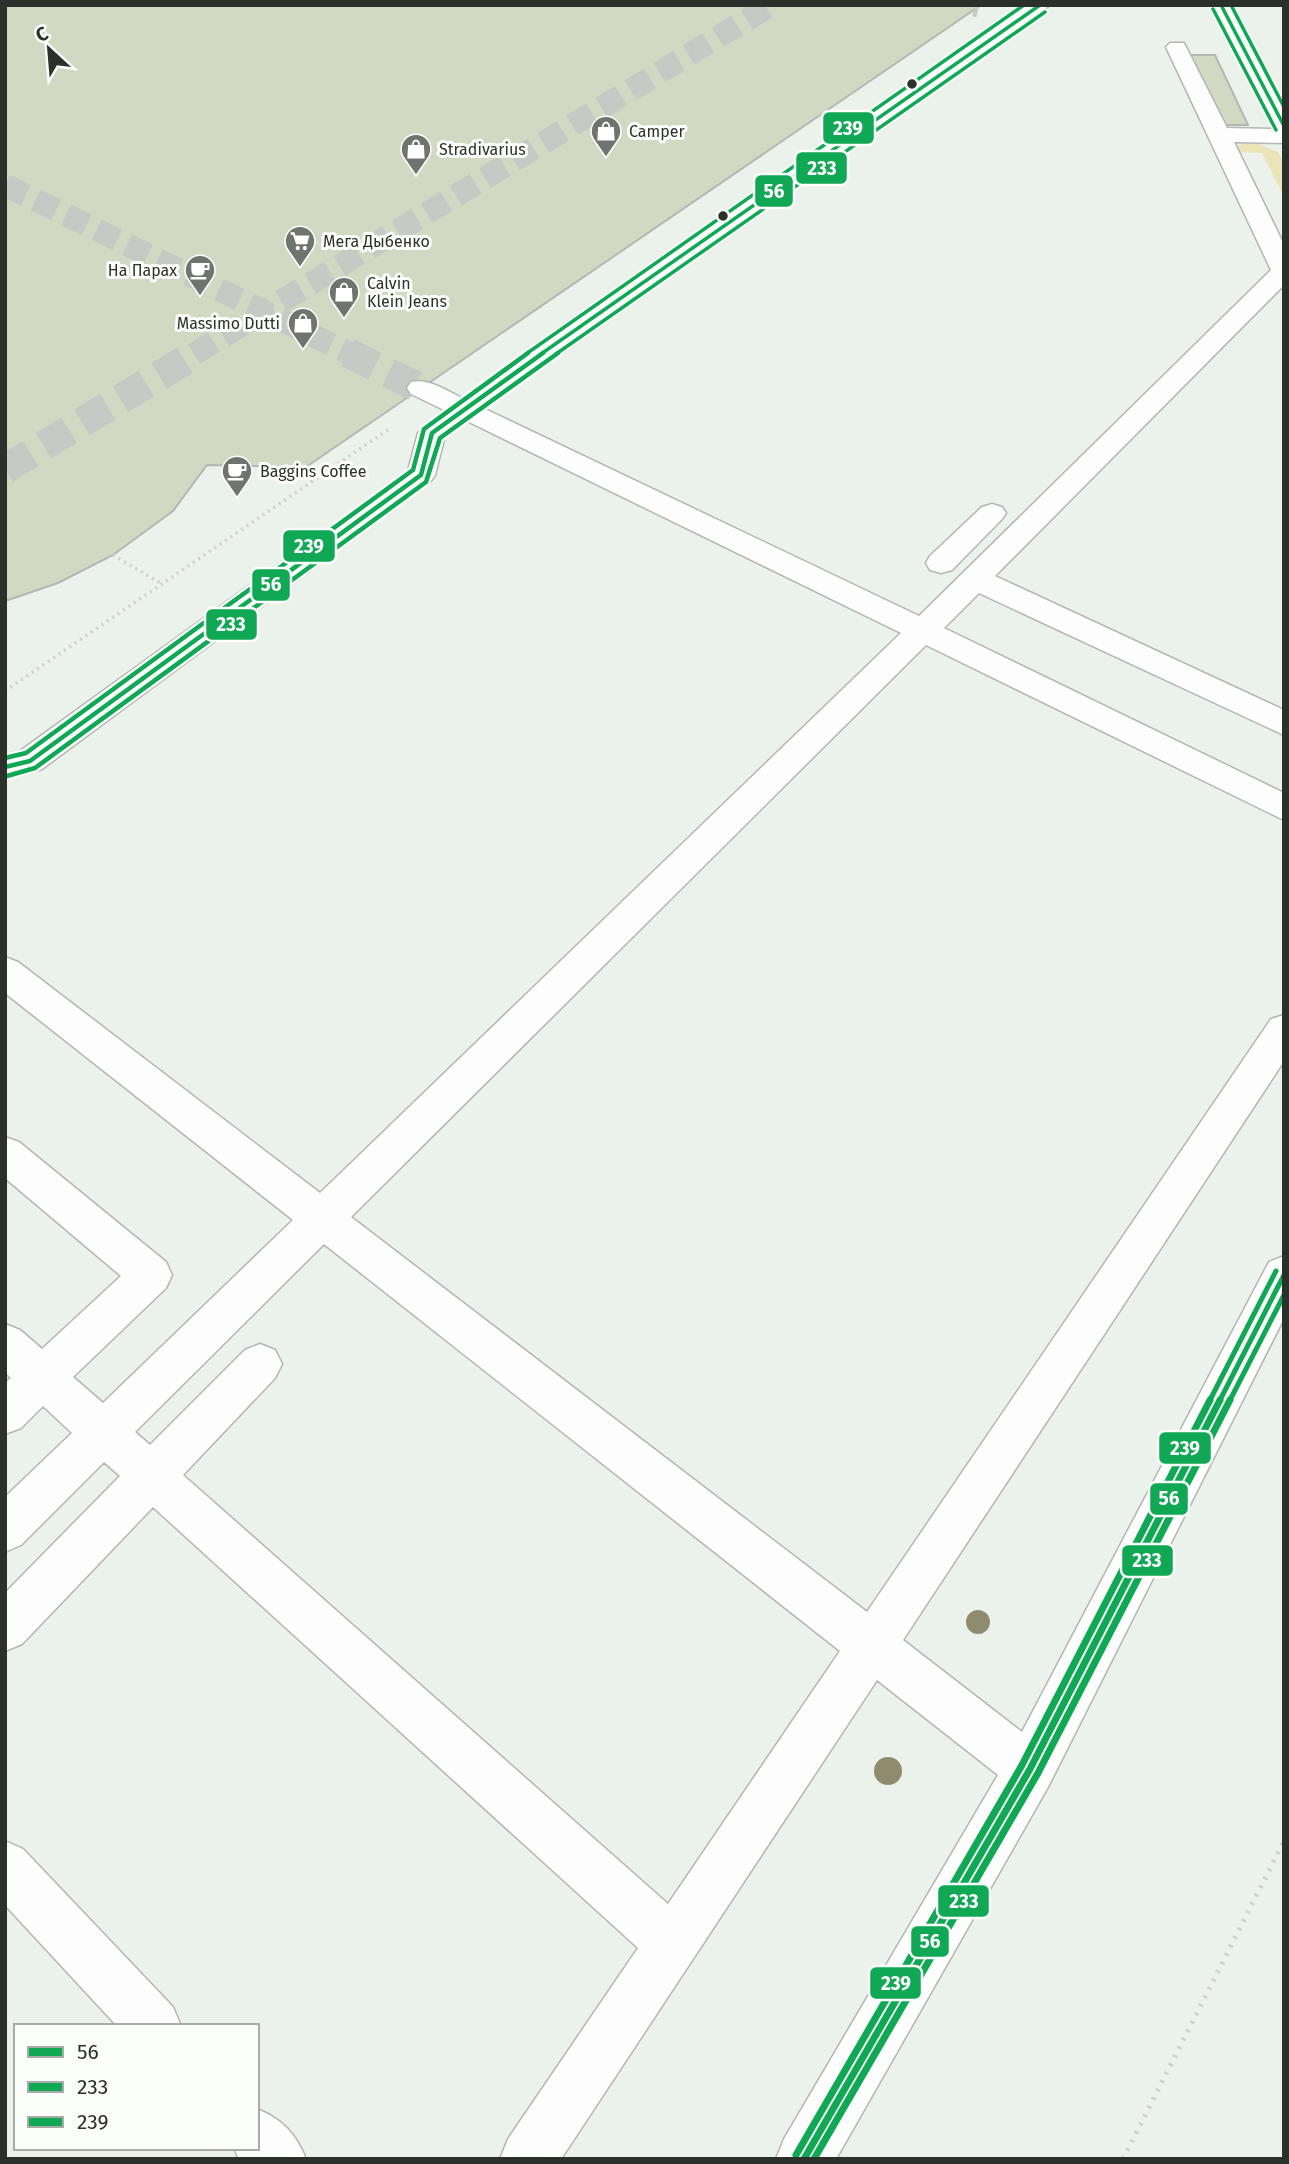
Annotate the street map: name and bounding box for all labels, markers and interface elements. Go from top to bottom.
north arrow [14,14,84,84]
text: С [32,21,52,47]
unlabelled marker [905,77,919,91]
line badge: 239 [822,111,875,145]
shop icon: Camper [589,114,623,158]
text: 239 [833,117,863,140]
place label: Camper [629,122,685,141]
shop icon: Stradivarius [399,132,433,176]
place label: Stradivarius [439,140,526,159]
line badge: 233 [795,151,848,185]
text: 233 [807,157,837,180]
line badge: 56 [754,174,794,208]
text: 56 [764,180,785,203]
unlabelled marker [716,209,730,223]
supermarket icon: Мега Дыбенко [283,224,317,268]
place label: Мега Дыбенко [323,232,430,251]
cafe icon: На Парах [183,253,217,297]
place label: На Парах [108,261,177,280]
place label: Calvin Klein Jeans [367,274,447,311]
shop icon: Calvin Klein Jeans [327,275,361,319]
shop icon: Massimo Dutti [286,306,320,350]
place label: Massimo Dutti [177,314,280,333]
cafe icon: Baggins Coffee [220,454,254,498]
place label: Baggins Coffee [260,462,367,481]
line badge: 239 [282,529,336,563]
text: 239 [294,535,324,558]
line badge: 56 [251,568,291,602]
text: 56 [261,573,282,596]
line badge: 233 [205,608,258,641]
text: 233 [216,613,246,636]
line badge: 239 [1158,1431,1212,1465]
text: 239 [1170,1437,1200,1460]
line badge: 56 [1149,1482,1189,1516]
text: 56 [1159,1487,1180,1510]
line badge: 233 [1121,1544,1174,1577]
text: 233 [1132,1549,1162,1572]
line badge: 233 [937,1884,990,1918]
text: 233 [949,1890,979,1913]
line badge: 56 [910,1925,950,1958]
text: 56 [920,1930,941,1953]
line badge: 239 [869,1966,922,2000]
text: 239 [881,1972,911,1995]
legend [14,2024,259,2150]
text: 56 [77,2039,99,2065]
text: 233 [77,2074,108,2100]
text: 239 [77,2109,109,2135]

